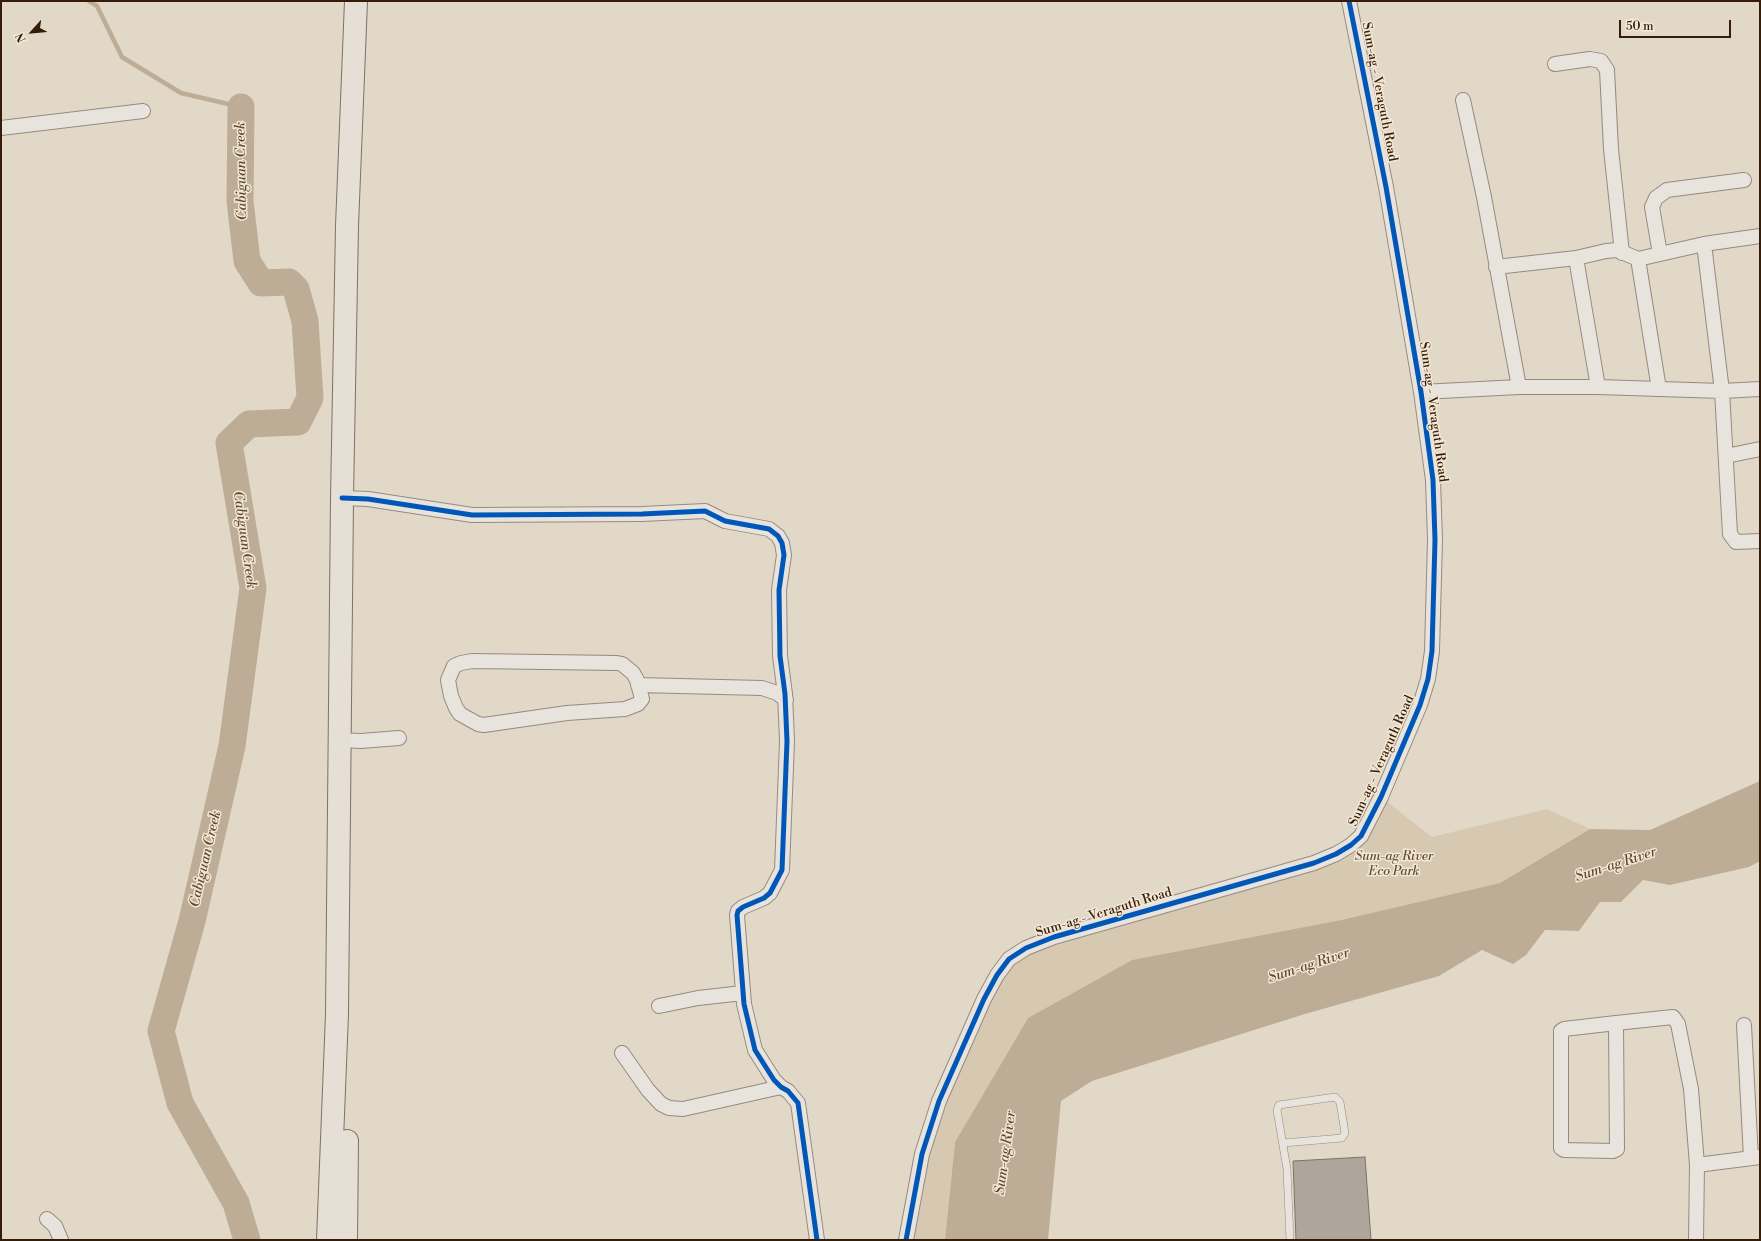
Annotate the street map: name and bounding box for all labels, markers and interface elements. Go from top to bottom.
north arrow [12,12,52,52]
scale bar [1621,12,1733,38]
text: 50 m [1626,19,1654,34]
street label: Sum-ag - Veraguth Road [1358,21,1400,163]
text: N [13,30,30,45]
water label: Cabiguan Creek [233,122,251,220]
street label: Sum-ag - Veraguth Road [1415,341,1451,483]
water label: Cabiguan Creek [229,490,259,590]
street label: Sum-ag - Veraguth Road [1346,693,1418,829]
water label: Cabiguan Creek [187,809,225,909]
water label: Sum-ag River [1573,844,1659,886]
park label: Sum-ag River Eco Park [1355,849,1433,880]
street label: Sum-ag - Veraguth Road [1034,885,1174,941]
water label: Sum-ag River [1266,945,1352,987]
water label: Sum-ag River [992,1110,1020,1196]

